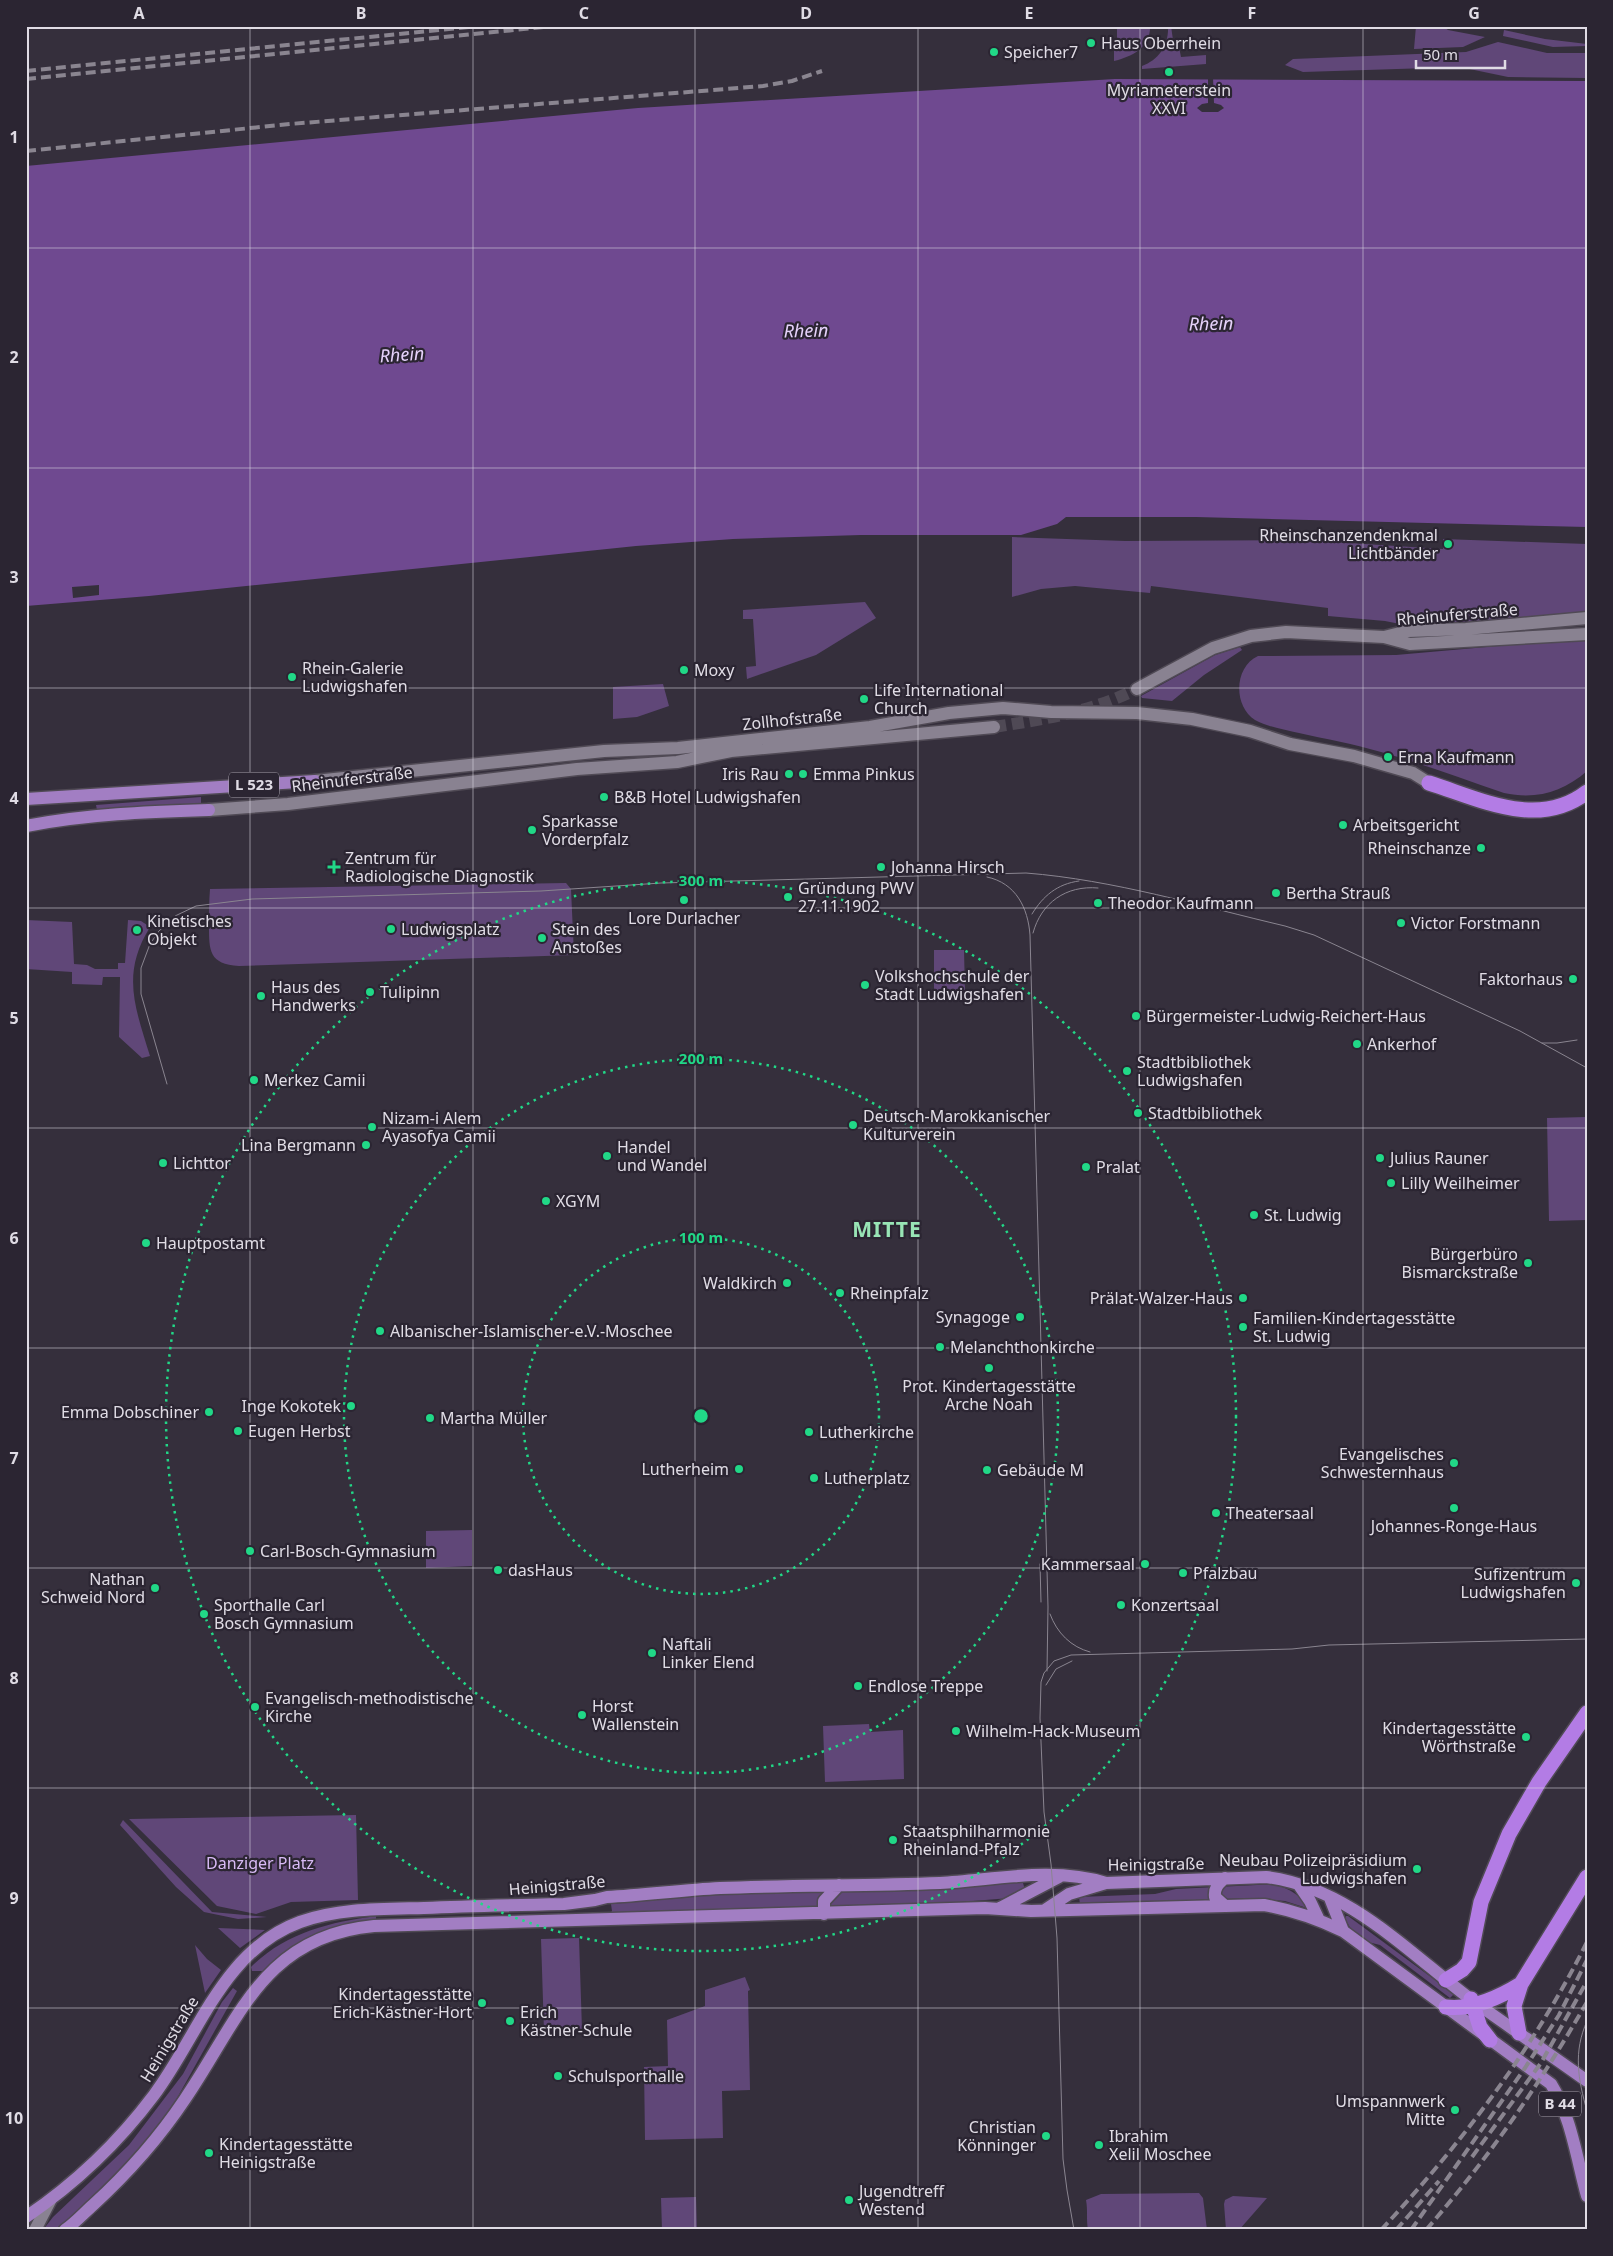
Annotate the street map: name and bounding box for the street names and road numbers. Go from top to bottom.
street label: Rheinuferstraße [1395,598,1519,630]
street label: Zollhofstraße [741,703,843,735]
street label: Rheinuferstraße [290,761,414,797]
road number: L 523 [229,772,279,798]
street label: Heinigstraße [1107,1852,1205,1876]
street label: Heinigstraße [508,1870,606,1900]
street label: Heinigstraße [135,1992,203,2086]
road number: B 44 [1539,2092,1581,2116]

